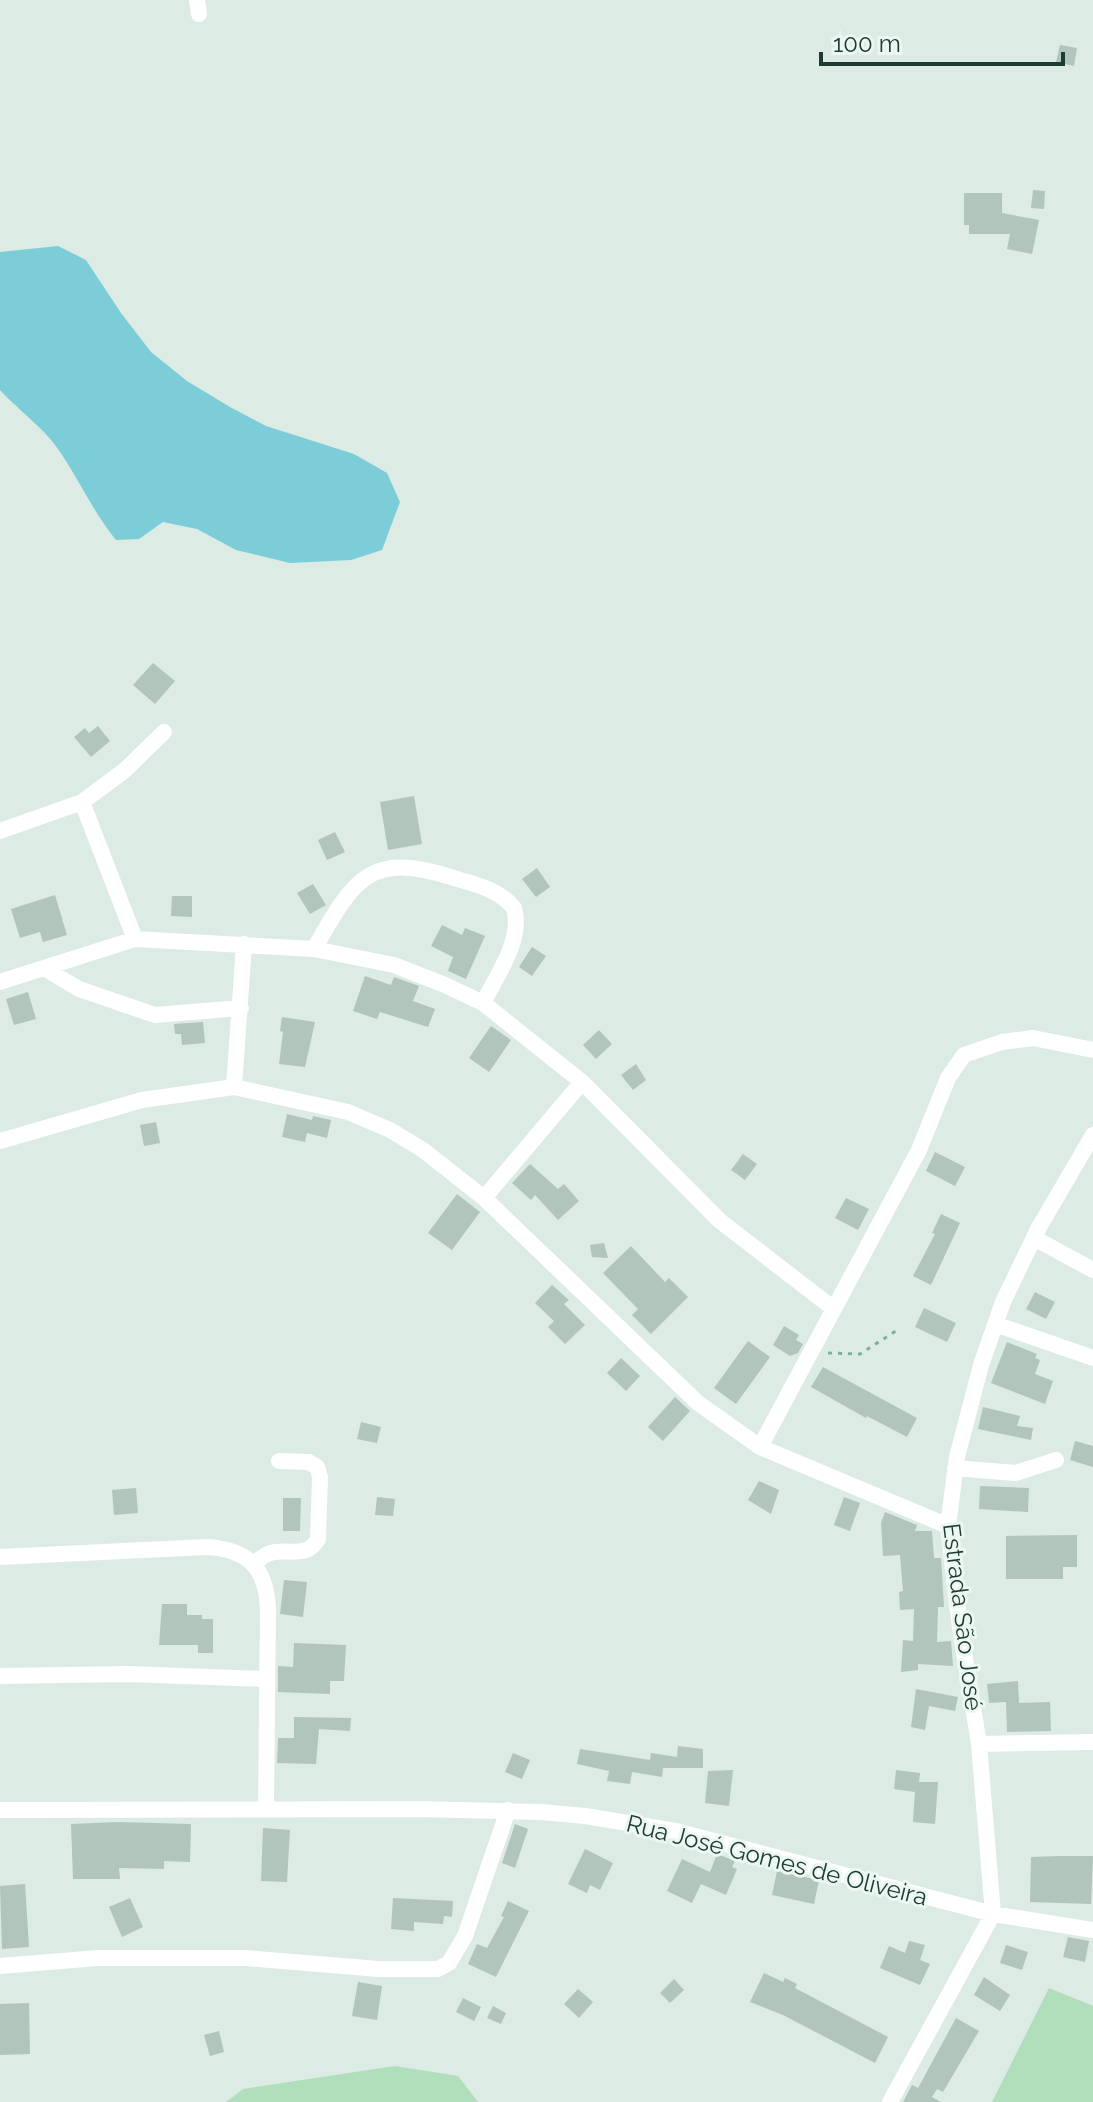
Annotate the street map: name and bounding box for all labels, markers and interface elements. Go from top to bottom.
scale bar [821,16,1063,66]
text: 100 m [833,29,901,58]
street label: Estrada São José [937,1522,989,1712]
street label: Rua José Gomes de Oliveira [624,1809,930,1911]

